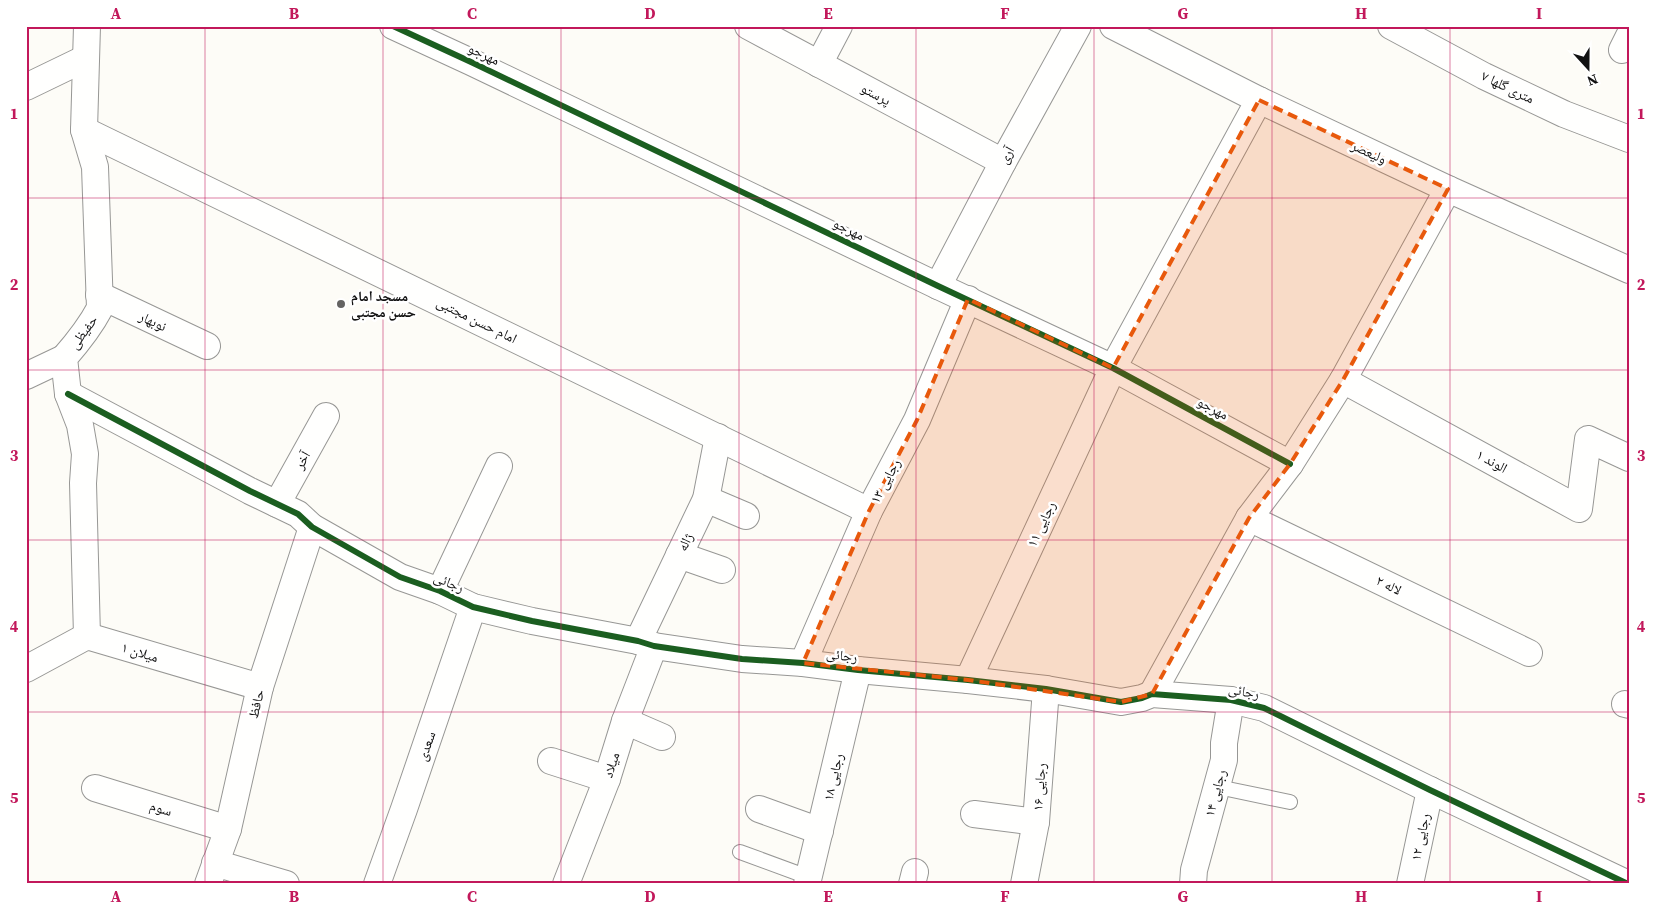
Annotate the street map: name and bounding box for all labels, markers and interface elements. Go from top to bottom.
text: A [111,2,122,24]
text: B [289,2,300,24]
text: C [467,2,477,24]
text: D [644,2,656,24]
text: E [823,2,833,24]
text: F [1000,2,1010,24]
text: G [1178,2,1189,24]
text: H [1355,2,1367,24]
text: I [1536,2,1542,24]
street label: مهرجو [465,38,503,70]
north arrow [1562,42,1612,92]
street label: ۷ متری گلها [1478,66,1538,108]
text: N [1584,69,1601,91]
street label: پرستو [858,78,895,110]
text: 1 [10,102,18,124]
text: 1 [1637,102,1645,124]
street label: ولیعصر [1347,135,1390,169]
street label: آری [993,142,1019,167]
street label: مهرجو [830,213,868,245]
text: 2 [10,273,19,295]
text: 2 [1637,273,1646,295]
place label: مسجد امام حسن مجتبی [351,286,416,322]
street label: امام حسن مجتبی [433,292,521,348]
marker: مسجد امام حسن مجتبی [335,298,347,310]
street label: نوبهار [135,305,170,336]
street label: حفیظی [64,311,102,353]
street label: مهرجو [1194,391,1232,425]
text: 3 [10,444,19,466]
street label: الوند ۱ [1473,444,1511,478]
text: 3 [1637,444,1646,466]
street label: آخر [288,447,315,474]
street label: رجایی ۱۳ [865,455,905,507]
street label: رجایی ۱۱ [1022,498,1060,550]
street label: ژاله [672,530,698,554]
street label: رجائی [431,567,467,597]
street label: لاله ۲ [1373,570,1405,600]
text: 4 [10,615,19,637]
text: 4 [1637,615,1646,637]
street label: میلان ۱ [119,637,161,667]
street label: رجائی [825,643,859,667]
street label: رجائی [1227,678,1261,704]
street label: حافظ [243,687,269,720]
street label: سعدی [412,728,440,764]
street label: میلاد [598,750,624,780]
street label: رجایی ۱۸ [818,751,848,803]
street label: رجایی ۱۶ [1027,762,1051,812]
street label: رجایی ۱۴ [1199,767,1231,819]
text: 5 [10,786,19,808]
text: 5 [1637,786,1646,808]
street label: سوم [147,795,175,821]
street label: رجایی ۱۲ [1405,811,1435,863]
text: A [111,885,122,907]
text: B [289,885,300,907]
text: C [467,885,477,907]
text: D [644,885,656,907]
text: E [823,885,833,907]
text: F [1000,885,1010,907]
text: G [1178,885,1189,907]
text: H [1355,885,1367,907]
text: I [1536,885,1542,907]

